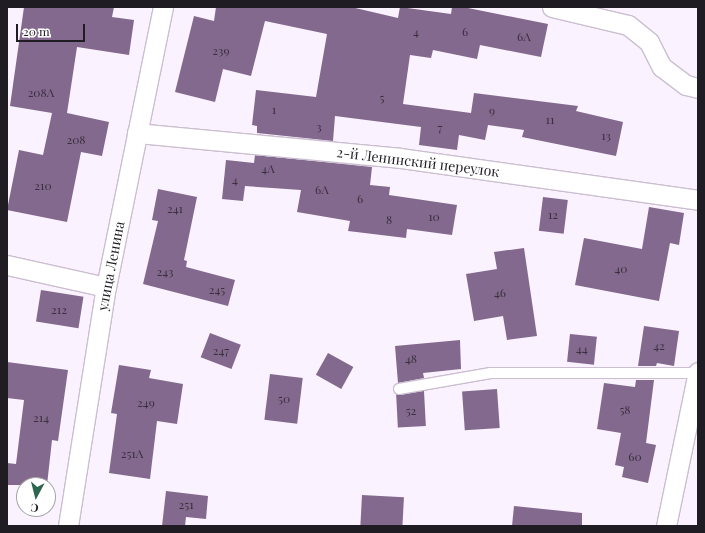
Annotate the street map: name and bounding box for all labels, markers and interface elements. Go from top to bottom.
scale bar [18,16,87,42]
text: 20 m [23,23,50,39]
house number: 4 [413,25,419,39]
house number: 6 [462,25,468,39]
house number: 6А [517,30,531,44]
house number: 239 [212,44,230,58]
house number: 208А [28,86,54,100]
house number: 5 [380,91,384,105]
house number: 1 [272,103,276,117]
house number: 9 [489,104,495,118]
house number: 11 [546,113,554,127]
house number: 3 [316,120,322,134]
house number: 7 [438,121,442,135]
house number: 13 [601,129,611,143]
house number: 208 [66,133,86,147]
street label: 2-й Ленинский переулок [336,144,500,180]
house number: 4А [261,162,275,176]
house number: 4 [232,173,238,187]
house number: 210 [34,179,52,193]
house number: 6А [315,183,329,197]
house number: 6 [357,192,363,206]
house number: 241 [167,202,183,216]
house number: 12 [548,208,558,222]
house number: 10 [428,210,440,224]
house number: 8 [386,213,392,227]
street label: улица Ленина [94,220,128,312]
house number: 40 [614,262,628,276]
house number: 243 [157,265,173,279]
house number: 245 [209,283,225,297]
house number: 46 [494,286,506,300]
house number: 212 [51,303,67,317]
house number: 42 [653,339,665,353]
house number: 44 [576,342,588,356]
house number: 247 [213,344,229,358]
house number: 48 [405,352,417,366]
house number: 50 [278,392,290,406]
house number: 249 [137,396,155,410]
house number: 58 [619,403,631,417]
house number: 52 [406,404,416,418]
house number: 214 [33,411,49,425]
house number: 251А [121,447,143,461]
house number: 60 [628,450,642,464]
north arrow [16,477,56,517]
house number: 251 [178,498,194,512]
text: С [30,500,39,516]

